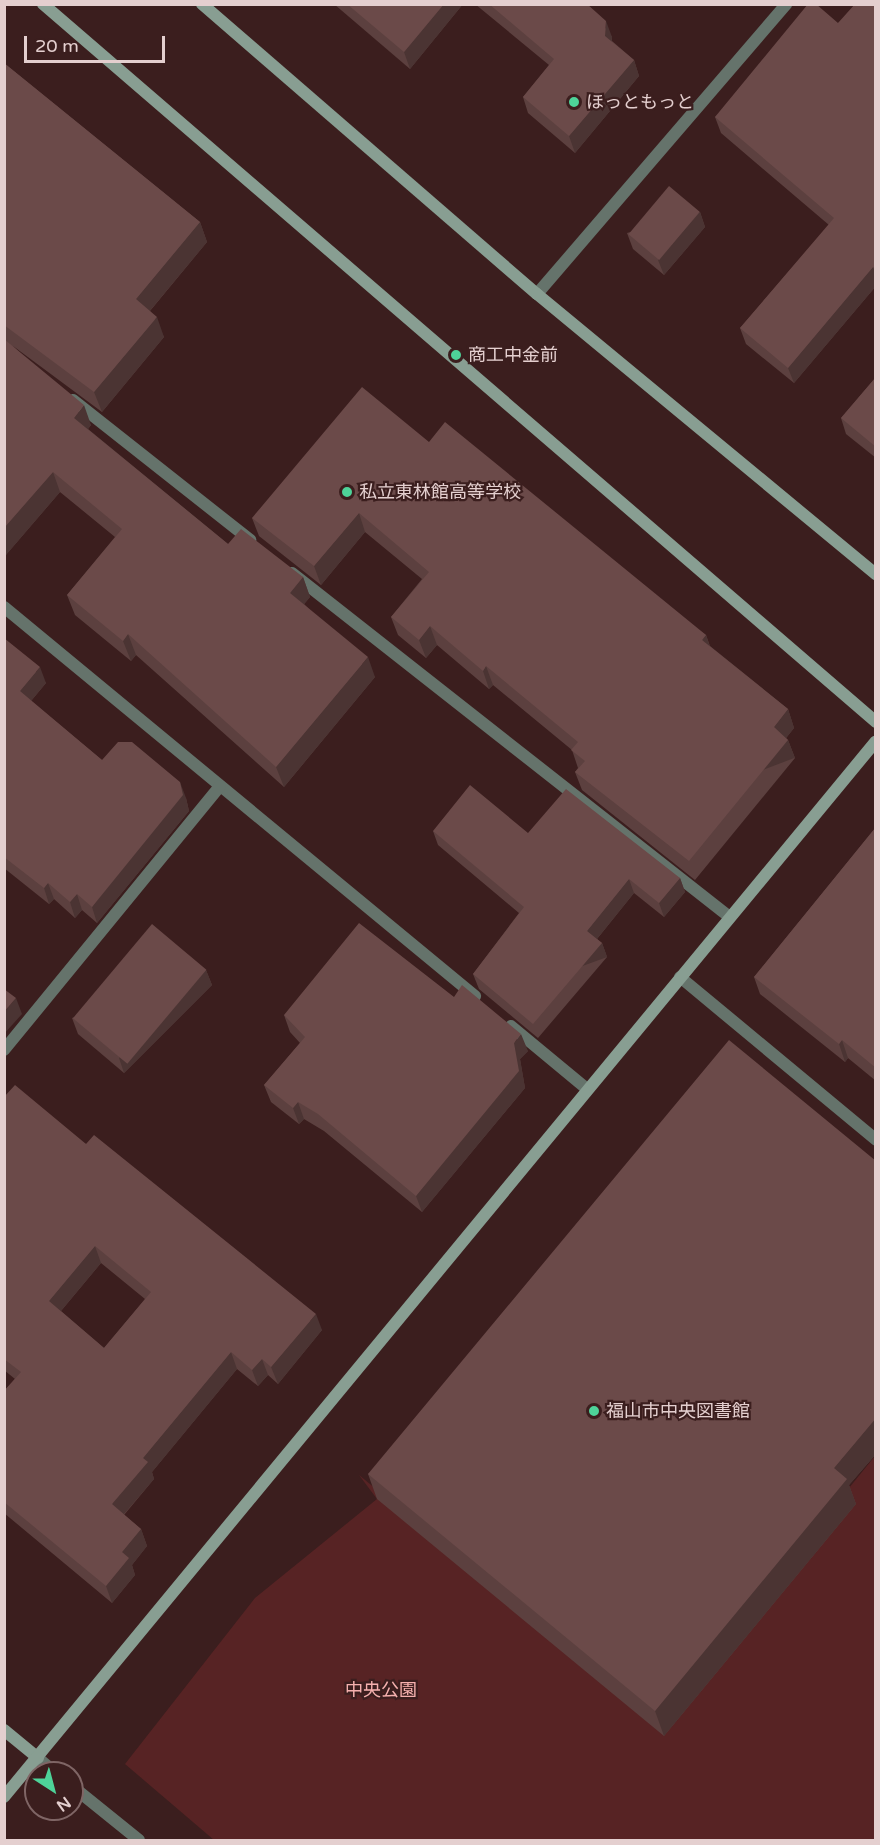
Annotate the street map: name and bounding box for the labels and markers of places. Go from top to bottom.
place label: ほっともっと [586,91,694,113]
marker: ほっともっと [567,95,581,109]
place label: 商工中金前 [468,344,558,366]
marker: 商工中金前 [449,348,463,362]
place label: 私立東林館高等学校 [359,481,521,503]
marker: 私立東林館高等学校 [340,485,354,499]
place label: 福山市中央図書館 [606,1400,750,1422]
marker: 福山市中央図書館 [587,1404,601,1418]

